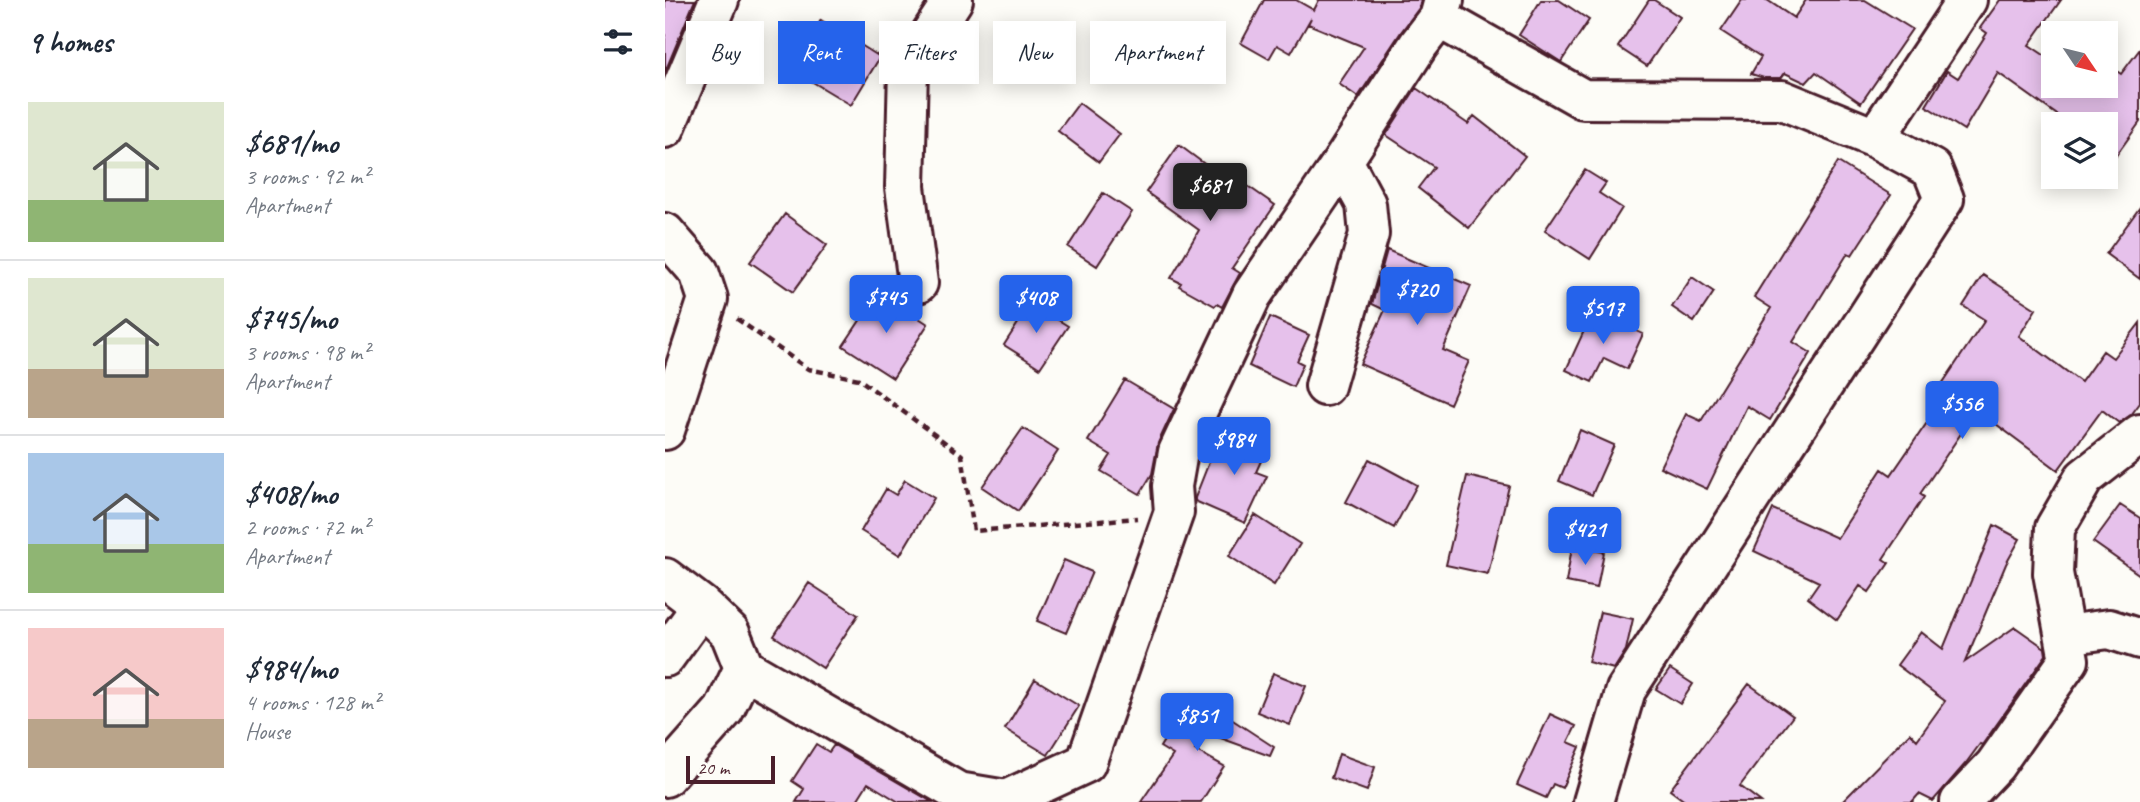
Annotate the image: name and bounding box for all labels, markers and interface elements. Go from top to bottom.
chip: Buy [686,21,764,84]
chip: Rent [778,21,865,84]
chip: Filters [879,21,979,84]
chip: New [993,21,1076,84]
chip: Apartment [1090,21,1226,84]
north arrow [2041,21,2117,98]
map controls [2041,21,2118,189]
text: 9 homes [28,23,112,61]
icon: filters [599,23,637,61]
button: layers [2041,112,2118,189]
text: $681/mo [245,124,338,162]
icon: home [84,130,168,214]
text: 3 rooms · 92 m² [245,162,369,191]
pin: $681 [1169,164,1251,223]
text: $681 [1189,171,1231,200]
text: Apartment [245,191,330,220]
pin: $720 [1376,268,1458,327]
text: $720 [1396,275,1438,304]
pin: $745 [845,276,927,335]
pin: $408 [995,276,1077,335]
text: $745 [866,283,906,312]
text: $408 [1015,283,1057,312]
pin: $517 [1562,286,1644,346]
text: $517 [1583,294,1623,323]
text: $745/mo [245,300,337,338]
icon: home [84,306,168,390]
text: 3 rooms · 98 m² [245,338,369,367]
text: Apartment [245,367,330,396]
pin: $556 [1921,382,2003,441]
text: $556 [1941,389,1983,418]
pin: $984 [1193,418,1275,477]
text: $984 [1213,425,1255,454]
text: $408/mo [245,475,337,513]
icon: home [84,481,168,565]
pin: $421 [1544,508,1626,567]
text: 2 rooms · 72 m² [245,513,369,542]
text: $421 [1564,515,1606,544]
text: Apartment [245,542,330,571]
text: $984/mo [245,650,337,688]
icon: home [84,656,168,740]
text: 4 rooms · 128 m² [245,688,380,717]
pin: $851 [1156,694,1238,753]
text: $851 [1176,701,1218,730]
text: House [245,717,290,746]
scale bar [686,753,775,785]
text: 20 m [697,756,729,780]

